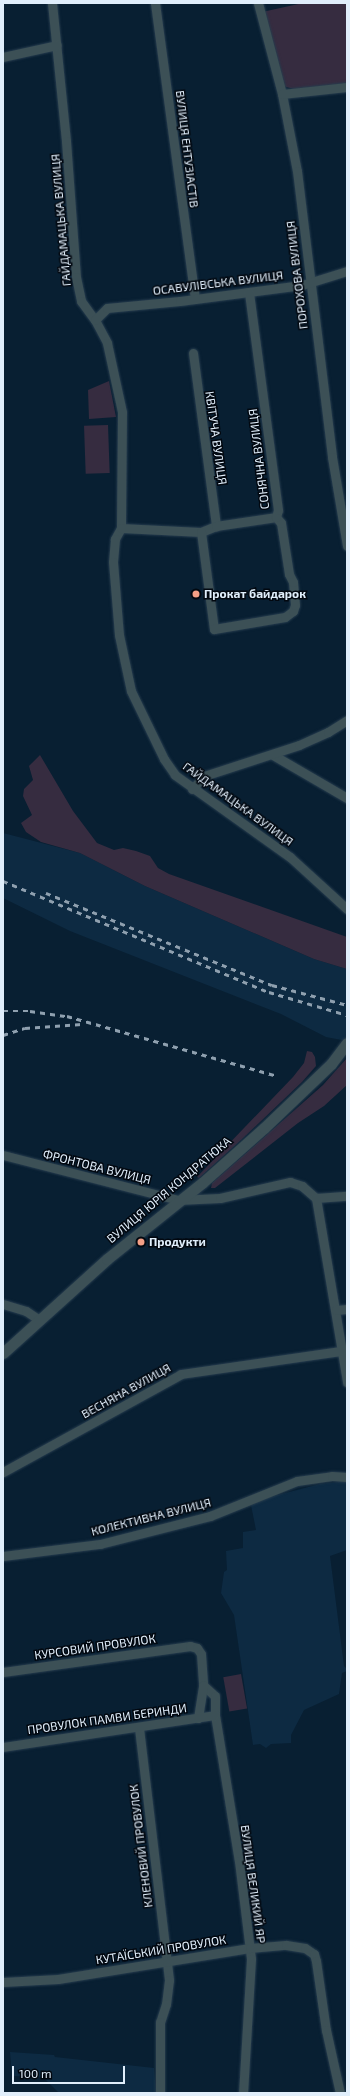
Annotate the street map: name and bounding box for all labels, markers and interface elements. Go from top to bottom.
street label: ВУЛИЦЯ ЕНТУЗІАСТІВ [173,90,201,208]
street label: ГАЙДАМАЦЬКА ВУЛИЦЯ [48,153,74,287]
street label: ПОРОХОВА ВУЛИЦЯ [283,220,311,330]
street label: ОСАВУЛІВСЬКА ВУЛИЦЯ [152,268,284,298]
street label: КВІТУЧА ВУЛИЦЯ [202,390,230,486]
street label: СОНЯЧНА ВУЛИЦЯ [246,408,272,510]
place label: Прокат байдарок [204,587,306,601]
marker: Прокат байдарок [191,589,201,599]
street label: ГАЙДАМАЦЬКА ВУЛИЦЯ [180,759,296,849]
street label: ВУЛИЦЯ ЮРІЯ КОНДРАТЮКА [104,1134,234,1246]
street label: ФРОНТОВА ВУЛИЦЯ [42,1147,152,1187]
place label: Продукти [149,1235,206,1249]
marker: Продукти [136,1237,146,1247]
street label: ВЕСНЯНА ВУЛИЦЯ [79,1360,173,1422]
street label: КОЛЕКТИВНА ВУЛИЦЯ [90,1495,212,1539]
street label: КУРСОВИЙ ПРОВУЛОК [33,1631,157,1663]
street label: ПРОВУЛОК ПАМВИ БЕРИНДИ [26,1701,188,1737]
street label: КЛЕНОВИЙ ПРОВУЛОК [126,1783,156,1909]
street label: ВУЛИЦЯ ВЕЛИКИЙ ЯР [238,1824,268,1944]
street label: КУТАЇСЬКИЙ ПРОВУЛОК [95,1933,227,1967]
scale bar [14,2058,127,2084]
text: 100 m [19,2066,51,2080]

